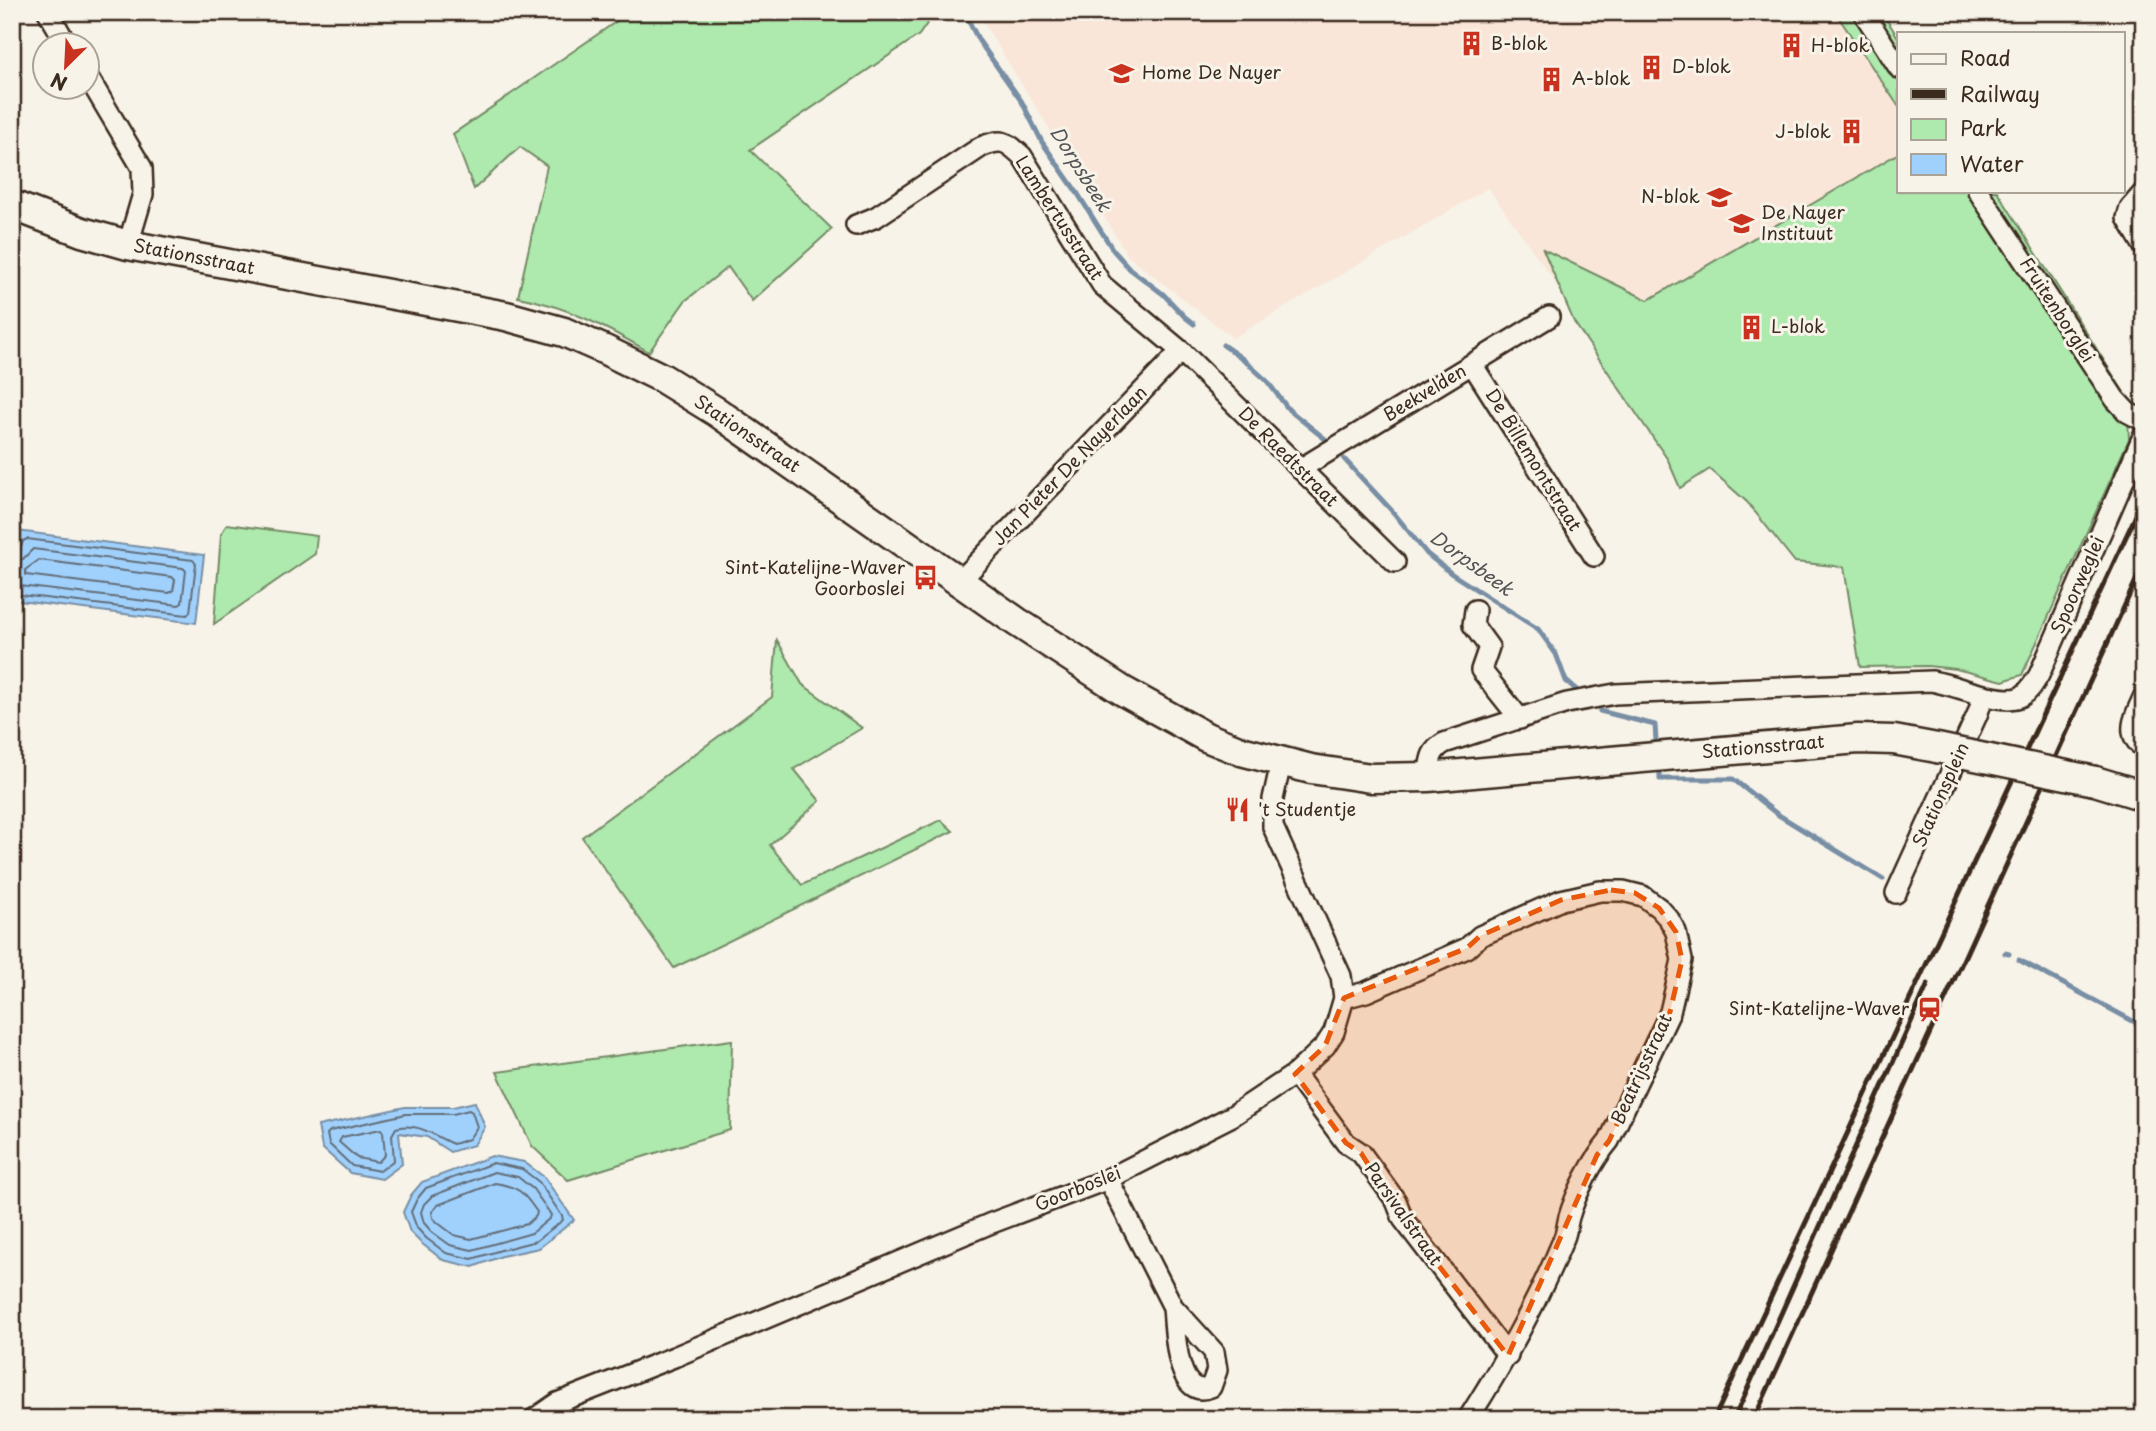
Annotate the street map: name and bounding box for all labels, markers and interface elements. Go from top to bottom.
place label: B-blok [1491,29,1548,56]
building icon: B-blok [1457,30,1485,58]
place label: H-blok [1811,31,1870,58]
north arrow [32,32,102,102]
building icon: H-blok [1777,32,1805,60]
legend [1897,32,2124,192]
text: Road [1960,41,2011,73]
place label: D-blok [1672,52,1731,79]
building icon: D-blok [1638,53,1666,81]
place label: Home De Nayer [1142,58,1282,85]
school or university icon: Home De Nayer [1108,59,1136,87]
place label: A-blok [1572,64,1630,91]
building icon: A-blok [1538,65,1566,93]
text: N [46,67,71,98]
text: Railway [1960,77,2040,109]
text: Park [1960,111,2007,143]
place label: J-blok [1775,117,1831,144]
building icon: J-blok [1837,118,1865,146]
water label: Dorpsbeek [1044,120,1120,218]
text: Water [1960,147,2024,179]
street label: Lambertusstraat [1010,150,1111,285]
place label: N-blok [1641,182,1700,209]
school or university icon: N-blok [1706,183,1734,211]
place label: De Nayer Instituut [1761,198,1845,246]
school or university icon: De Nayer Instituut [1727,209,1755,237]
street label: Stationsstraat [131,231,257,281]
street label: Fruitenborglei [2014,251,2102,367]
place label: L-blok [1771,312,1825,339]
building icon: L-blok [1737,313,1765,341]
street label: Beekvelden [1378,356,1471,427]
street label: Jan Pieter De Nayerlaan [985,379,1153,551]
street label: De Billemontstraat [1479,382,1589,536]
street label: Stationsstraat [689,387,806,478]
street label: De Raedtstraat [1233,400,1345,512]
water label: Dorpsbeek [1425,522,1521,603]
street label: Spoorweglei [2043,531,2110,637]
place label: Sint-Katelijne-Waver Goorboslei [725,553,906,601]
bus stop icon: Sint-Katelijne-Waver Goorboslei [911,564,939,592]
street label: Stationsstraat [1700,727,1825,764]
street label: Stationsplein [1905,738,1975,851]
place label: 't Studentje [1258,795,1356,822]
restaurant icon: 't Studentje [1224,796,1252,824]
place label: Sint-Katelijne-Waver [1729,994,1910,1021]
station icon: Sint-Katelijne-Waver [1915,995,1943,1023]
street label: Beatrijsstraat [1603,1008,1678,1128]
street label: Parsivalstraat [1359,1156,1450,1270]
street label: Goorboslei [1030,1158,1125,1217]

